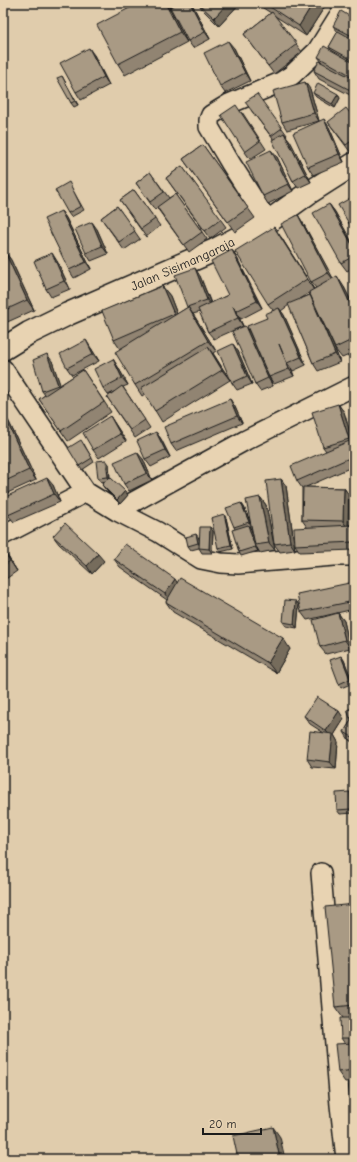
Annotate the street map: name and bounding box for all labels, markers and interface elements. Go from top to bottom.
street label: Jalan Sisimangaraja [129,234,237,294]
scale bar [203,1110,261,1136]
text: 20 m [209,1117,237,1131]

